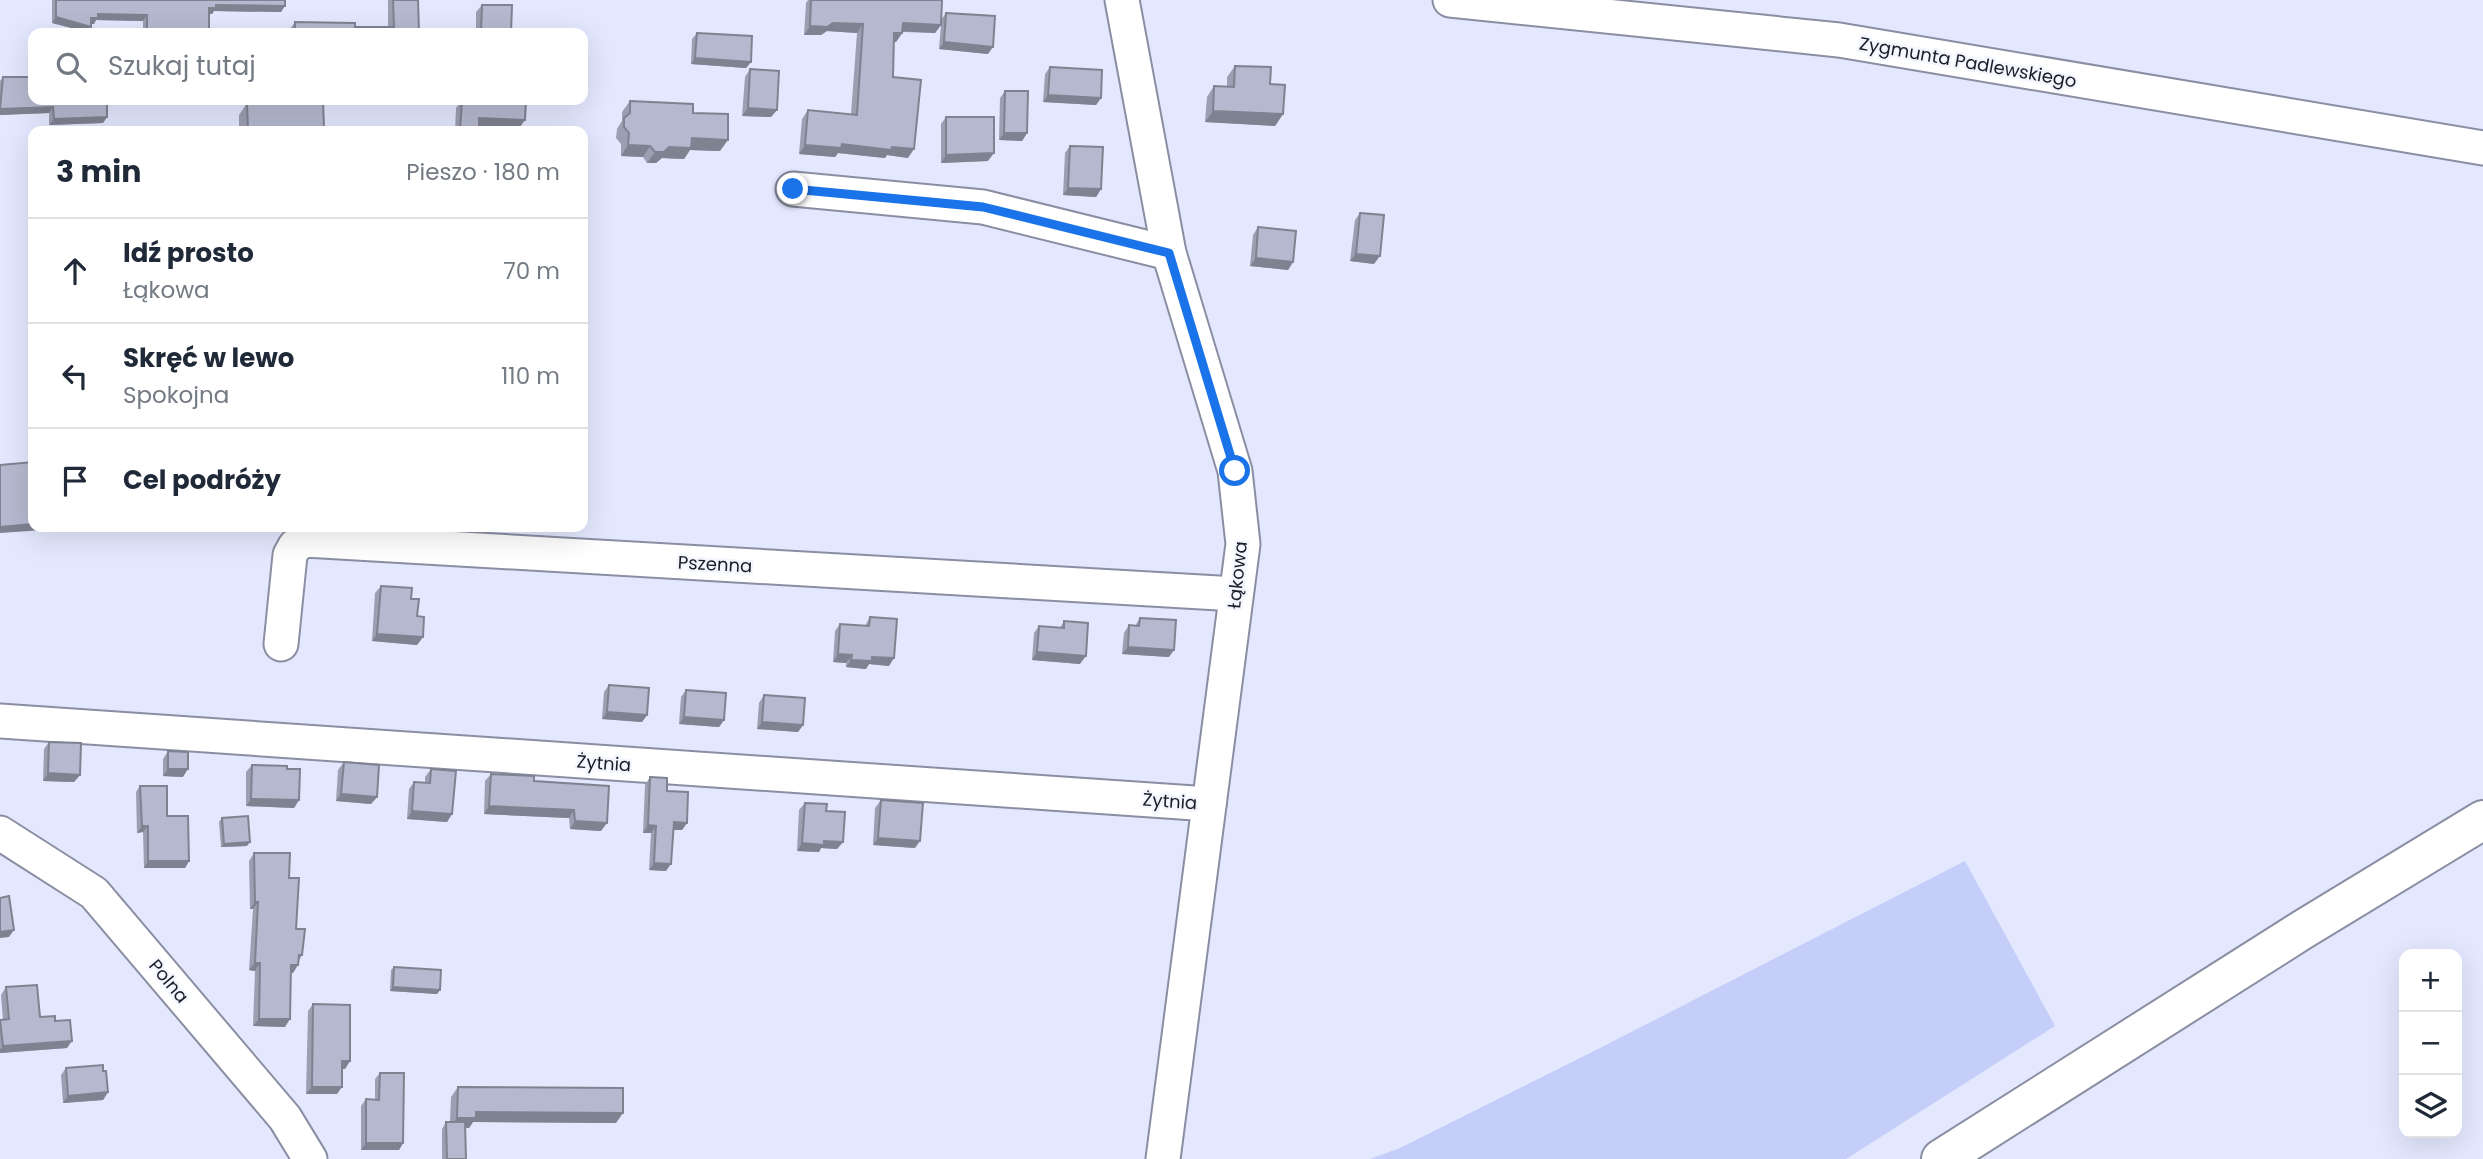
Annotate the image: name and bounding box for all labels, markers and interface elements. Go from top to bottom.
search box [28,28,588,105]
street label: Zygmunta Padlewskiego [1857,31,2079,93]
icon: search [52,48,90,86]
text: Szukaj tutaj [108,48,256,84]
text: 3 min [56,150,141,193]
text: Pieszo · 180 m [406,156,560,188]
route end [777,173,808,204]
text: Idź prosto [123,235,254,271]
icon: ahead [56,252,94,290]
text: 70 m [503,255,560,287]
text: Łąkowa [123,274,210,306]
text: Skręć w lewo [123,340,294,376]
icon: left [56,357,94,395]
text: 110 m [501,360,560,392]
text: Spokojna [123,379,229,411]
route start [1219,455,1250,486]
icon: arrive [56,462,94,500]
text: Cel podróży [123,462,281,498]
street label: Łąkowa [1221,540,1253,610]
street label: Pszenna [677,550,753,578]
street label: Żytnia [576,749,632,777]
street label: Żytnia [1142,787,1198,815]
map controls [2399,949,2462,1138]
button: + [2399,949,2462,1012]
street label: Polna [143,954,195,1008]
button: − [2399,1012,2462,1075]
button: layers [2399,1075,2462,1138]

